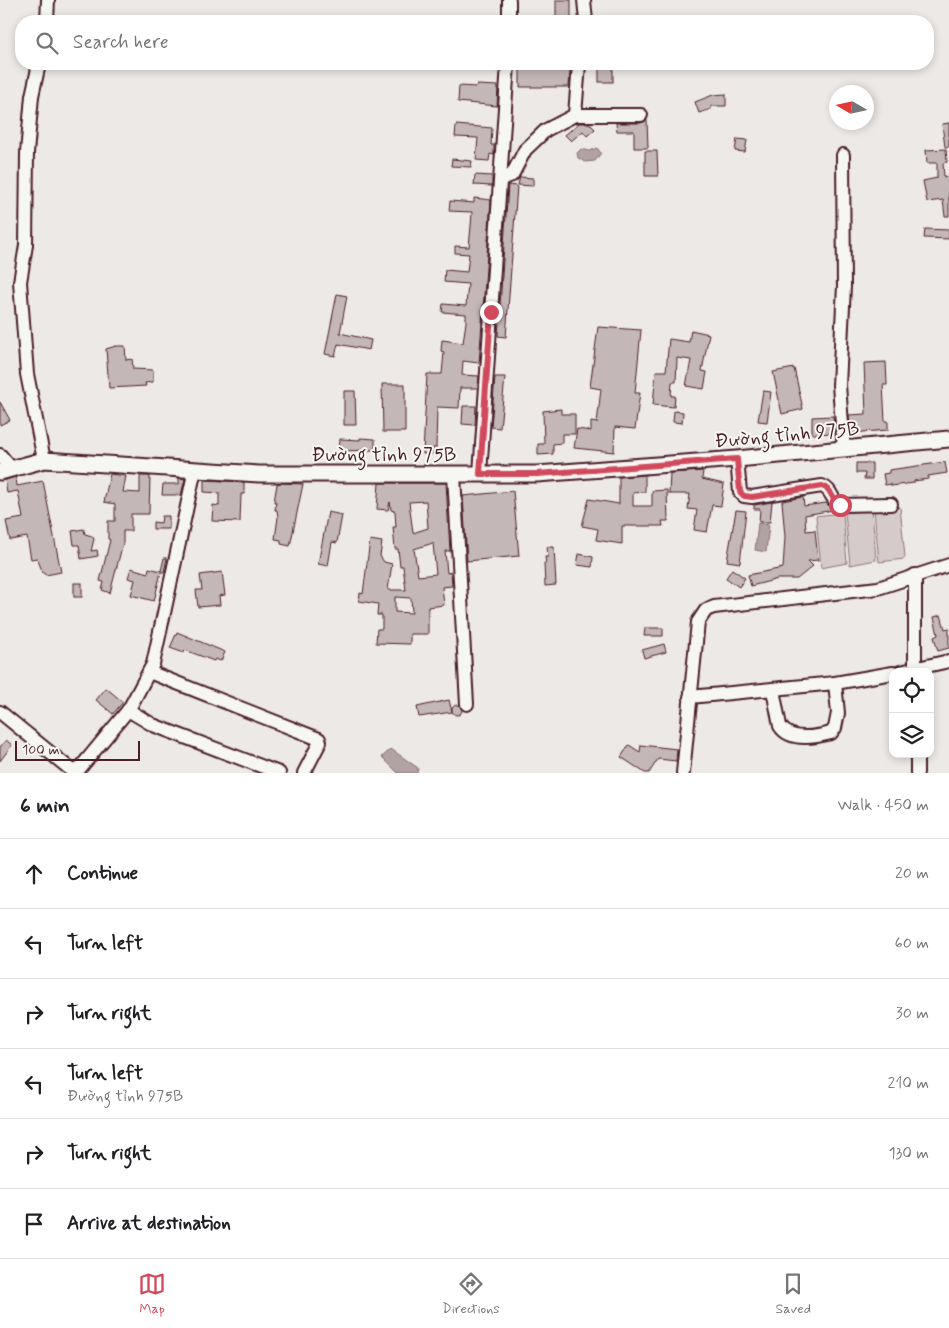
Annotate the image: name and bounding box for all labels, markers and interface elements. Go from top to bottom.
search box [15,15,934,70]
icon: search [33,29,61,57]
text: Search here [73,30,169,55]
north arrow [829,85,874,130]
route end [480,301,503,324]
street label: Đường tỉnh 975B [714,416,861,457]
street label: Đường tỉnh 975B [311,442,457,471]
route start [829,494,852,517]
map controls [889,668,934,758]
button: locate [889,668,934,713]
button: layers [889,713,934,758]
scale bar [15,738,140,761]
text: 100 m [22,741,60,759]
text: 6 min [20,792,70,820]
text: Walk · 450 m [838,795,929,816]
icon: ahead [20,860,48,888]
text: Continue [67,861,138,886]
text: 20 m [895,863,929,884]
icon: left [20,930,48,958]
text: Turn left [67,931,143,956]
text: 60 m [895,933,929,954]
icon: right [20,1000,48,1028]
text: Turn right [67,1001,151,1026]
text: 30 m [896,1003,929,1024]
text: Turn left [67,1061,143,1086]
icon: left [20,1070,48,1098]
text: 210 m [888,1073,929,1094]
text: Đường tỉnh 975B [67,1086,183,1107]
icon: right [20,1140,48,1168]
text: Turn right [67,1141,151,1166]
text: 130 m [888,1143,929,1164]
icon: arrive [20,1210,48,1238]
text: Arrive at destination [67,1211,231,1236]
tab: Map [138,1270,166,1318]
tab: Directions [442,1270,500,1318]
tab: Saved [776,1270,811,1318]

